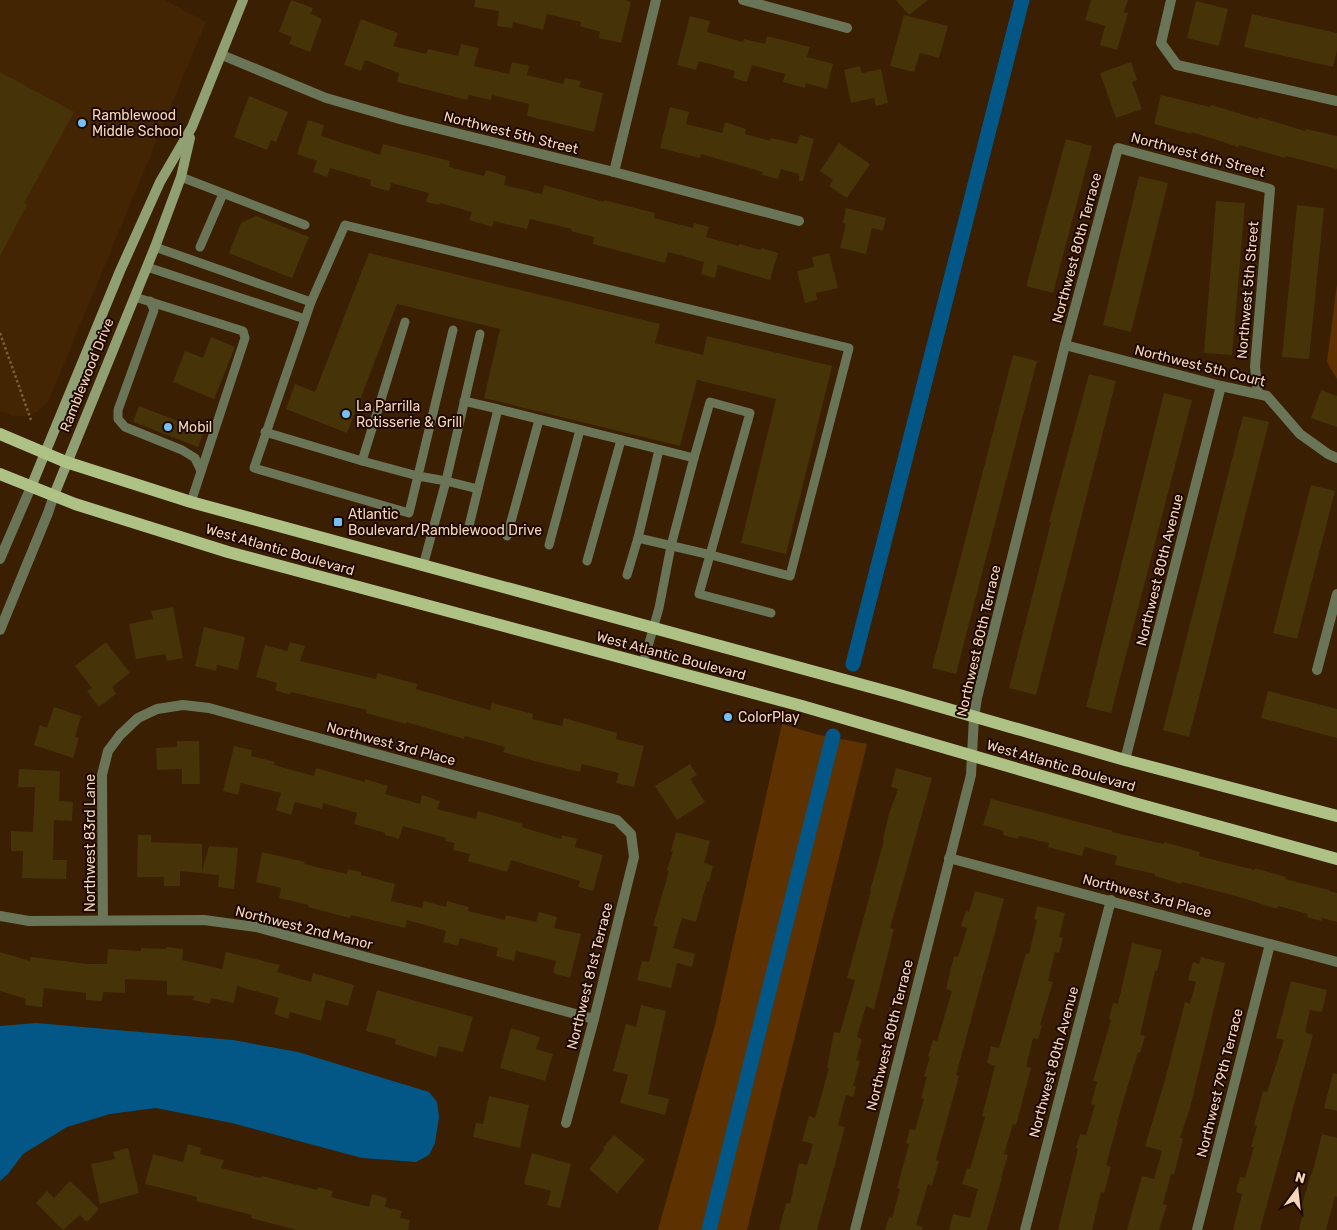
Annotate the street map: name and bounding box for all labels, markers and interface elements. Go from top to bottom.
place label: Ramblewood Middle School [92,107,182,140]
street label: Northwest 5th Street [442,108,581,158]
marker: Ramblewood Middle School [76,117,88,129]
street label: Northwest 6th Street [1129,129,1267,181]
street label: Northwest 80th Terrace [1049,171,1105,325]
street label: Northwest 5th Street [1234,220,1263,360]
street label: Ramblewood Drive [56,315,118,434]
street label: Northwest 5th Court [1133,342,1268,391]
place label: La Parrilla Rotisserie & Grill [356,398,462,431]
marker: La Parrilla Rotisserie & Grill [340,408,352,420]
place label: Mobil [178,419,212,436]
marker: Mobil [162,421,174,433]
street label: Northwest 80th Avenue [1133,492,1187,648]
place label: Atlantic Boulevard/Ramblewood Drive [348,506,542,539]
marker: Atlantic Boulevard/Ramblewood Drive [332,516,344,528]
street label: West Atlantic Boulevard [204,521,356,579]
street label: Northwest 80th Terrace [953,563,1005,719]
street label: West Atlantic Boulevard [594,628,748,684]
place label: ColorPlay [738,709,800,726]
marker: ColorPlay [722,711,734,723]
street label: Northwest 3rd Place [325,719,458,769]
street label: West Atlantic Boulevard [985,737,1137,795]
street label: Northwest 83rd Lane [82,774,99,912]
street label: Northwest 3rd Place [1081,871,1214,921]
street label: Northwest 81st Terrace [563,901,617,1051]
street label: Northwest 2nd Manor [234,903,375,953]
street label: Northwest 80th Terrace [863,957,917,1112]
street label: Northwest 80th Avenue [1026,984,1082,1139]
street label: Northwest 79th Terrace [1193,1007,1247,1159]
north arrow [1272,1165,1322,1215]
text: N [1293,1168,1307,1187]

